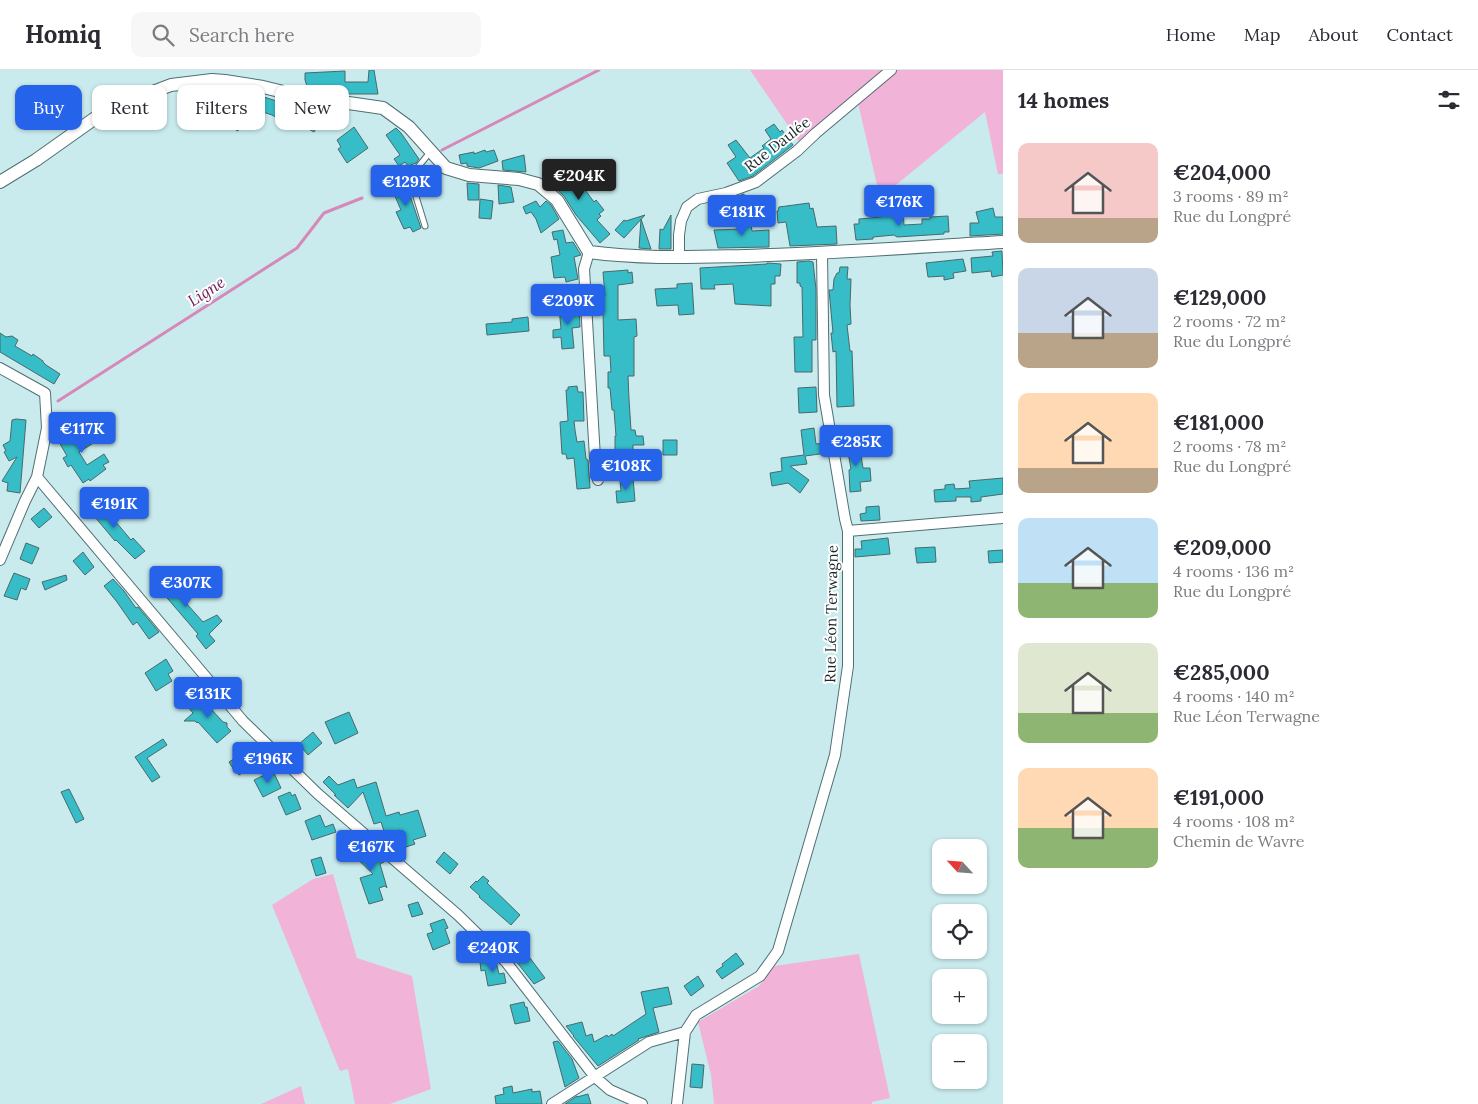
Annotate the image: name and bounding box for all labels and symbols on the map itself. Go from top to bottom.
street label: Rue Daulée [740,112,814,176]
pin: €204K [544,158,614,201]
pin: €129K [371,164,441,207]
pin: €176K [864,184,934,227]
pin: €181K [707,194,777,237]
water label: Ligne [184,272,229,310]
pin: €209K [533,284,603,326]
pin: €117K [47,412,117,454]
pin: €285K [821,424,891,467]
pin: €108K [591,448,661,491]
pin: €191K [79,486,149,529]
street label: Rue Léon Terwagne [820,545,842,683]
pin: €307K [151,566,221,608]
pin: €131K [173,676,243,719]
pin: €196K [233,742,303,784]
pin: €167K [336,830,406,872]
north arrow [932,839,988,894]
pin: €240K [458,930,528,973]

